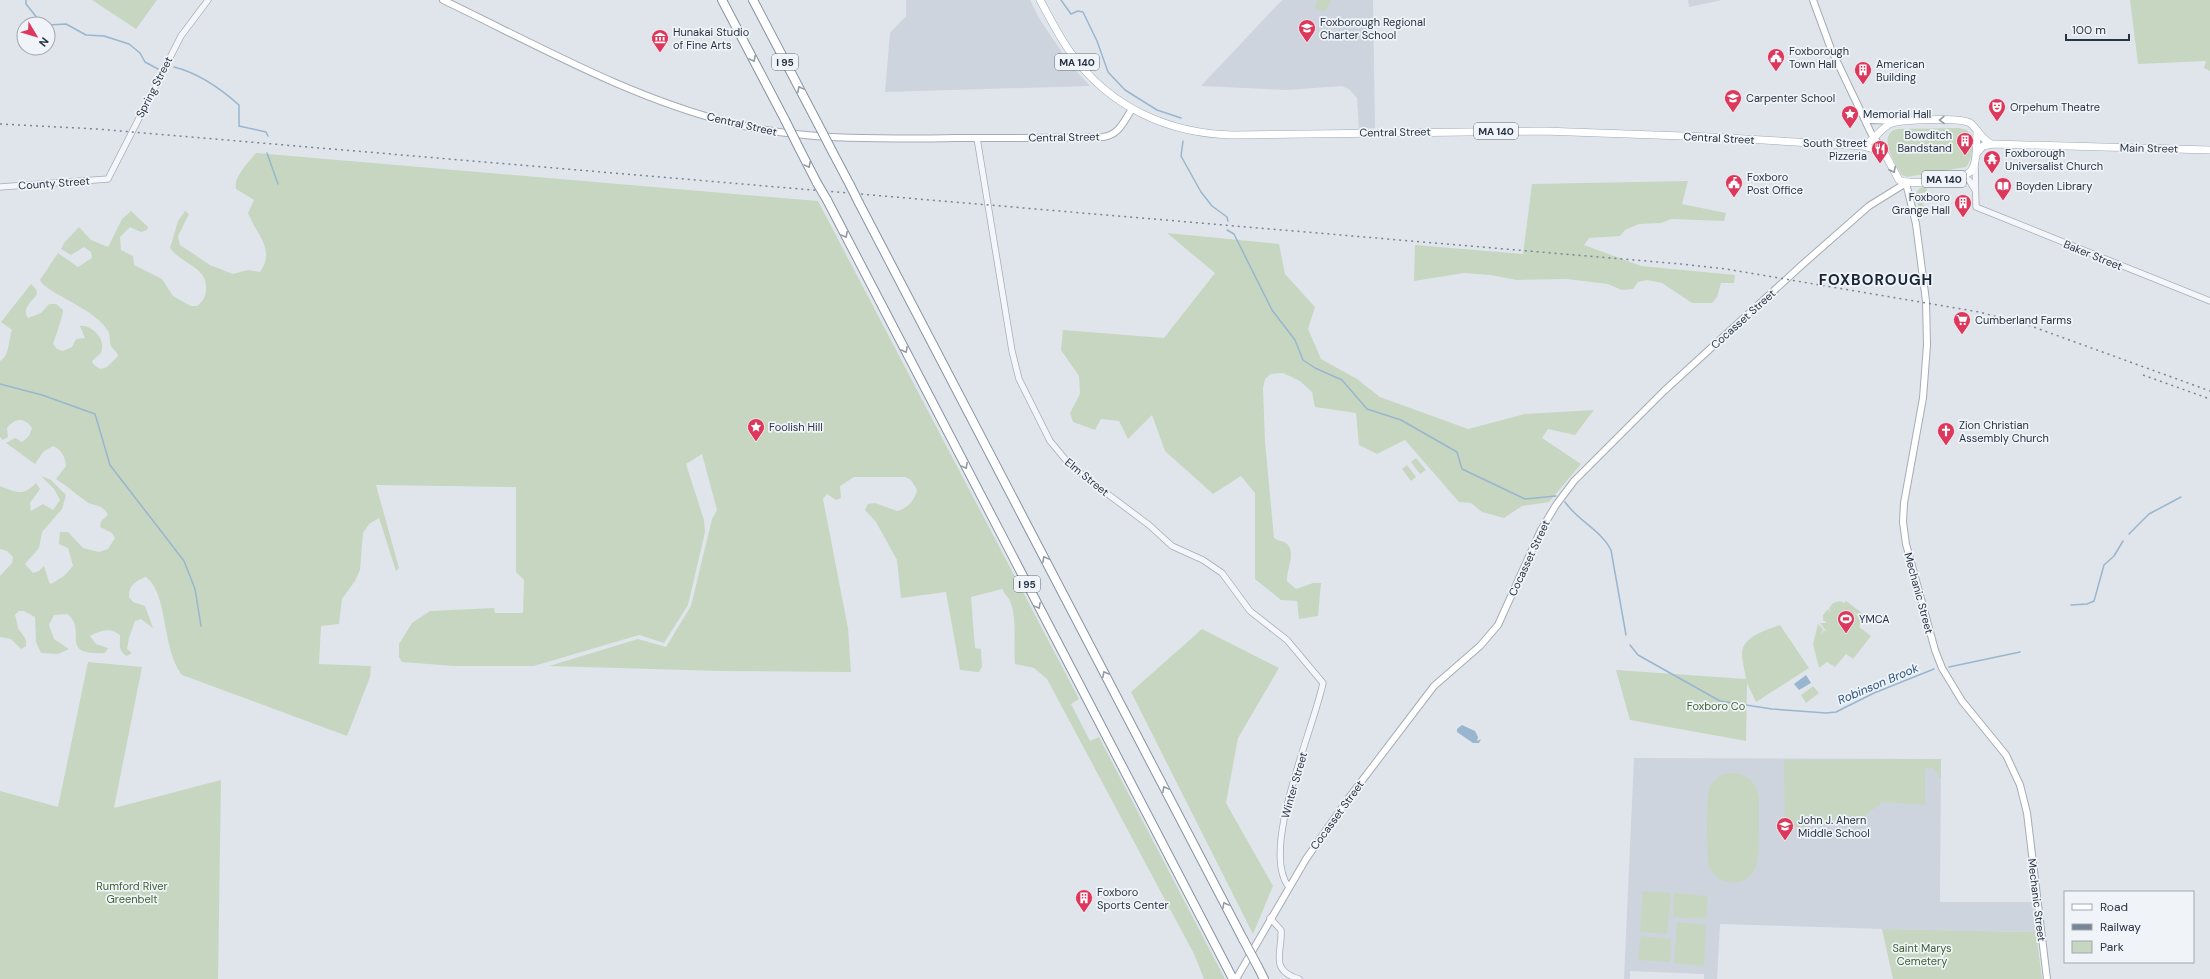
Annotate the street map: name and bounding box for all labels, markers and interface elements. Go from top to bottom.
place label: Foxborough Regional Charter School [1320,15,1425,42]
north arrow [16,16,56,56]
scale bar [2066,16,2129,42]
school or university icon: Foxborough Regional Charter School [1297,18,1317,43]
text: 100 m [2072,22,2106,38]
place label: Hunakai Studio of Fine Arts [673,25,749,52]
museum icon: Hunakai Studio of Fine Arts [650,28,670,53]
text: N [36,35,52,50]
place label: Foxborough Town Hall [1789,44,1849,71]
public building icon: Foxborough Town Hall [1766,47,1786,72]
street label: Spring Street [133,54,175,120]
road number: I 95 [772,54,798,70]
road number: MA 140 [1055,54,1099,70]
one-way arrow [748,55,756,63]
place label: American Building [1876,57,1925,84]
building icon: American Building [1853,60,1873,85]
one-way arrow [797,86,805,94]
school or university icon: Carpenter School [1723,88,1743,113]
place label: Carpenter School [1746,91,1835,105]
theatre icon: Orpehum Theatre [1987,97,2007,122]
place label: Orpehum Theatre [2010,100,2100,114]
place icon: Memorial Hall [1840,104,1860,129]
place label: Memorial Hall [1863,107,1931,121]
street label: Central Street [706,109,778,139]
one-way arrow [1939,116,1945,125]
road number: MA 140 [1474,123,1518,139]
street label: Central Street [1359,124,1431,140]
place label: Bowditch Bandstand [1897,128,1952,155]
street label: Central Street [1028,129,1100,145]
street label: Central Street [1683,129,1755,147]
building icon: Bowditch Bandstand [1955,131,1975,156]
place label: South Street Pizzeria [1803,136,1867,163]
restaurant icon: South Street Pizzeria [1870,139,1890,164]
street label: Main Street [2120,140,2178,156]
place label: Foxborough Universalist Church [2005,146,2103,173]
temple icon: Foxborough Universalist Church [1982,149,2002,174]
one-way arrow [803,161,811,168]
one-way arrow [1888,166,1896,173]
place label: Foxboro Post Office [1747,170,1803,197]
road number: MA 140 [1922,171,1966,187]
public building icon: Foxboro Post Office [1724,173,1744,198]
street label: County Street [18,174,90,192]
library icon: Boyden Library [1993,176,2013,201]
place label: Boyden Library [2016,179,2092,193]
place label: Foxboro Grange Hall [1892,190,1950,217]
building icon: Foxboro Grange Hall [1953,193,1973,218]
one-way arrow [840,231,847,238]
street label: Baker Street [2062,237,2124,273]
district label: FOXBOROUGH [1819,270,1933,290]
street label: Cocasset Street [1708,286,1778,352]
supermarket icon: Cumberland Farms [1952,310,1972,335]
place label: Cumberland Farms [1975,313,2072,327]
one-way arrow [900,346,907,353]
place icon: Foolish Hill [746,417,766,442]
place label: Zion Christian Assembly Church [1959,418,2049,445]
place label: Foolish Hill [769,420,823,434]
church icon: Zion Christian Assembly Church [1936,421,1956,446]
street label: Elm Street [1062,455,1112,499]
one-way arrow [960,461,968,469]
street label: Cocasset Street [1505,518,1553,598]
street label: Mechanic Street [1901,551,1937,635]
one-way arrow [1042,556,1050,563]
road number: I 95 [1014,576,1040,592]
one-way arrow [1033,601,1041,609]
sports icon: YMCA [1836,609,1856,634]
place label: YMCA [1859,612,1890,626]
water label: Robinson Brook [1835,659,1922,708]
one-way arrow [1102,671,1110,678]
park label: Foxboro Co [1687,699,1745,713]
street label: Winter Street [1278,750,1310,820]
street label: Cocasset Street [1307,778,1367,852]
one-way arrow [1162,786,1170,794]
place label: John J. Ahern Middle School [1798,813,1870,840]
school or university icon: John J. Ahern Middle School [1775,816,1795,841]
street label: Mechanic Street [2025,858,2049,942]
park label: Rumford River Greenbelt [96,879,168,906]
place label: Foxboro Sports Center [1097,885,1169,912]
building icon: Foxboro Sports Center [1074,888,1094,913]
legend [2064,891,2194,963]
text: Road [2100,899,2128,915]
one-way arrow [1222,901,1230,909]
text: Railway [2100,919,2141,935]
text: Park [2100,939,2124,955]
park label: Saint Marys Cemetery [1892,941,1952,968]

